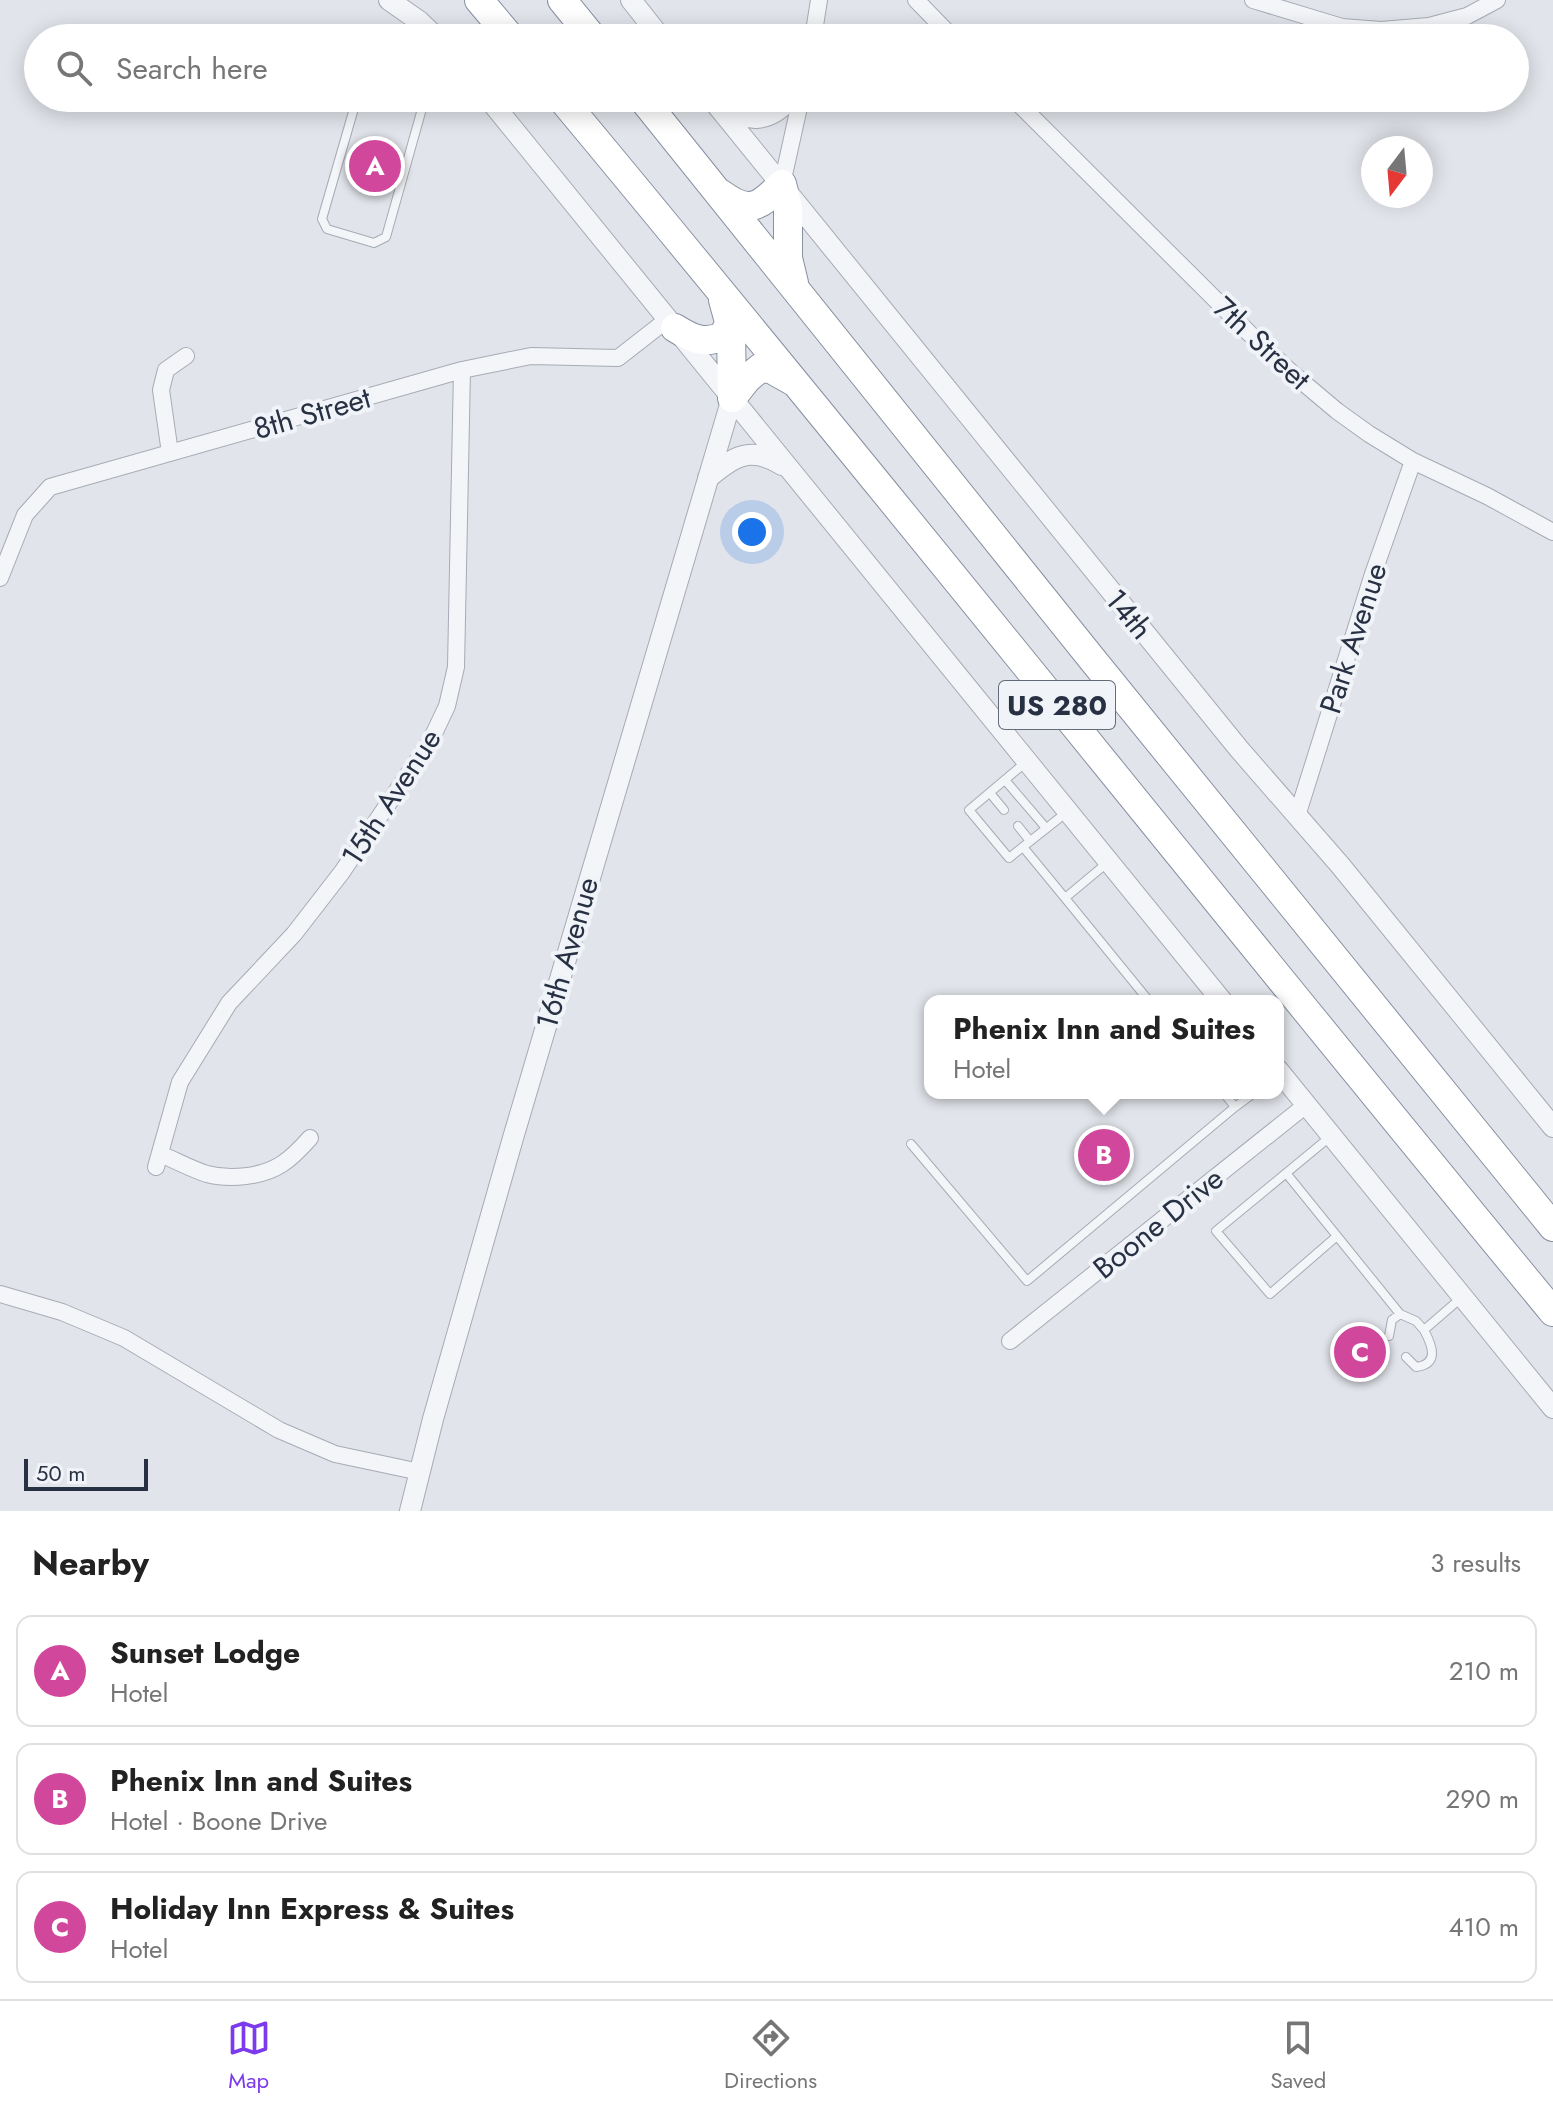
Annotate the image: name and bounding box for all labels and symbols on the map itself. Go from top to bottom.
pin: A [349,136,401,196]
north arrow [1361,136,1433,208]
street label: 7th Street [1204,287,1321,400]
street label: 8th Street [248,376,376,450]
your location [732,512,772,552]
street label: Park Avenue [1308,557,1398,719]
street label: 14th [1095,580,1163,648]
road number: US 280 [999,681,1115,729]
street label: 15th Avenue [331,720,451,874]
street label: 16th Avenue [525,872,609,1034]
pin: B [1078,1125,1130,1185]
street label: Boone Drive [1084,1157,1232,1289]
pin: C [1334,1322,1386,1382]
scale bar [24,1455,148,1491]

